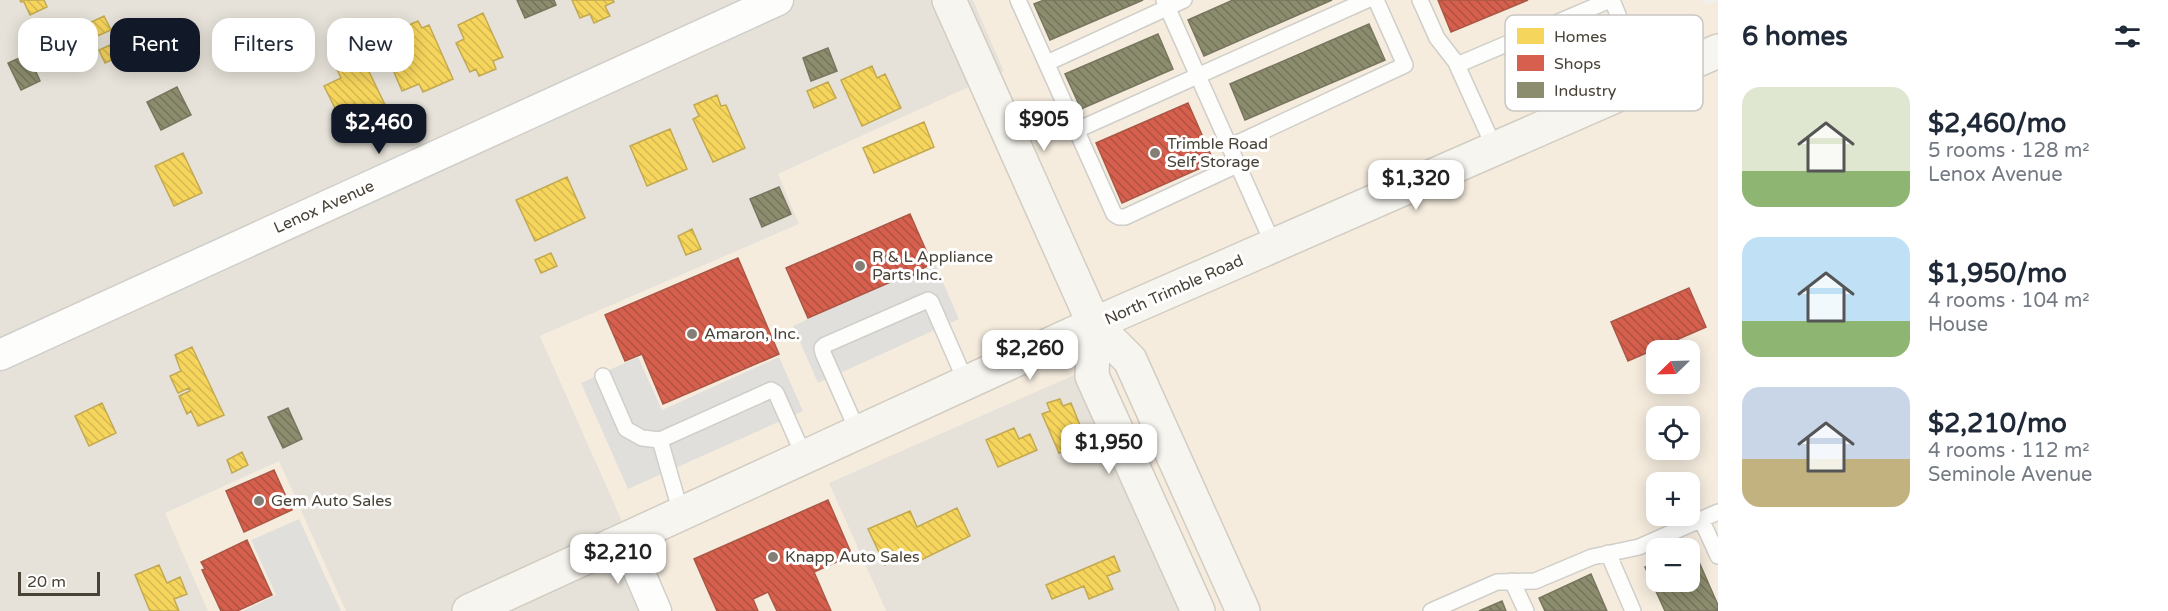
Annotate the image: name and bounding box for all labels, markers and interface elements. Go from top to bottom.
legend [1505,15,1703,111]
chip: Buy [18,18,98,72]
chip: Rent [110,18,200,72]
chip: Filters [212,18,315,72]
chip: New [327,18,414,72]
icon: filters [2111,20,2144,53]
text: 6 homes [1742,21,1848,52]
text: Homes [1554,27,1607,47]
text: Shops [1554,54,1601,74]
text: Industry [1554,81,1617,101]
pin: $905 [1008,101,1080,152]
pin: $2,460 [330,104,428,155]
text: $905 [1019,108,1069,132]
text: $2,460/mo [1928,108,2066,139]
text: $2,460 [345,111,413,135]
icon: home [1790,111,1862,183]
place label: Trimble Road Self Storage [1167,134,1268,172]
text: 5 rooms · 128 m² [1928,139,2090,163]
marker: Trimble Road Self Storage [1148,146,1162,160]
pin: $1,320 [1367,160,1465,211]
text: Lenox Avenue [1928,163,2063,187]
text: $1,320 [1382,167,1450,191]
street label: Lenox Avenue [271,176,377,238]
place label: R & L Appliance Parts Inc. [872,247,993,285]
street label: North Trimble Road [1102,250,1246,330]
text: $1,950/mo [1928,258,2067,289]
marker: R & L Appliance Parts Inc. [853,259,867,273]
icon: home [1790,261,1862,333]
text: 4 rooms · 104 m² [1928,289,2090,313]
text: House [1928,313,1988,337]
place label: Amaron, Inc. [704,324,800,344]
marker: Amaron, Inc. [685,327,699,341]
pin: $2,260 [981,330,1079,381]
text: $2,260 [996,337,1064,361]
north arrow [1646,340,1700,394]
map controls [1646,340,1700,592]
button: locate [1646,406,1700,460]
text: $2,210/mo [1928,408,2067,439]
icon: home [1790,411,1862,483]
pin: $1,950 [1060,424,1158,475]
text: $1,950 [1075,431,1143,455]
text: 4 rooms · 112 m² [1928,439,2090,463]
text: Seminole Avenue [1928,463,2092,487]
button: + [1646,472,1700,526]
place label: Gem Auto Sales [271,491,392,511]
marker: Gem Auto Sales [252,494,266,508]
pin: $2,210 [569,534,667,585]
button: − [1646,538,1700,592]
text: $2,210 [584,541,652,565]
place label: Knapp Auto Sales [785,547,920,567]
marker: Knapp Auto Sales [766,550,780,564]
scale bar [18,569,100,596]
text: 20 m [27,572,66,592]

